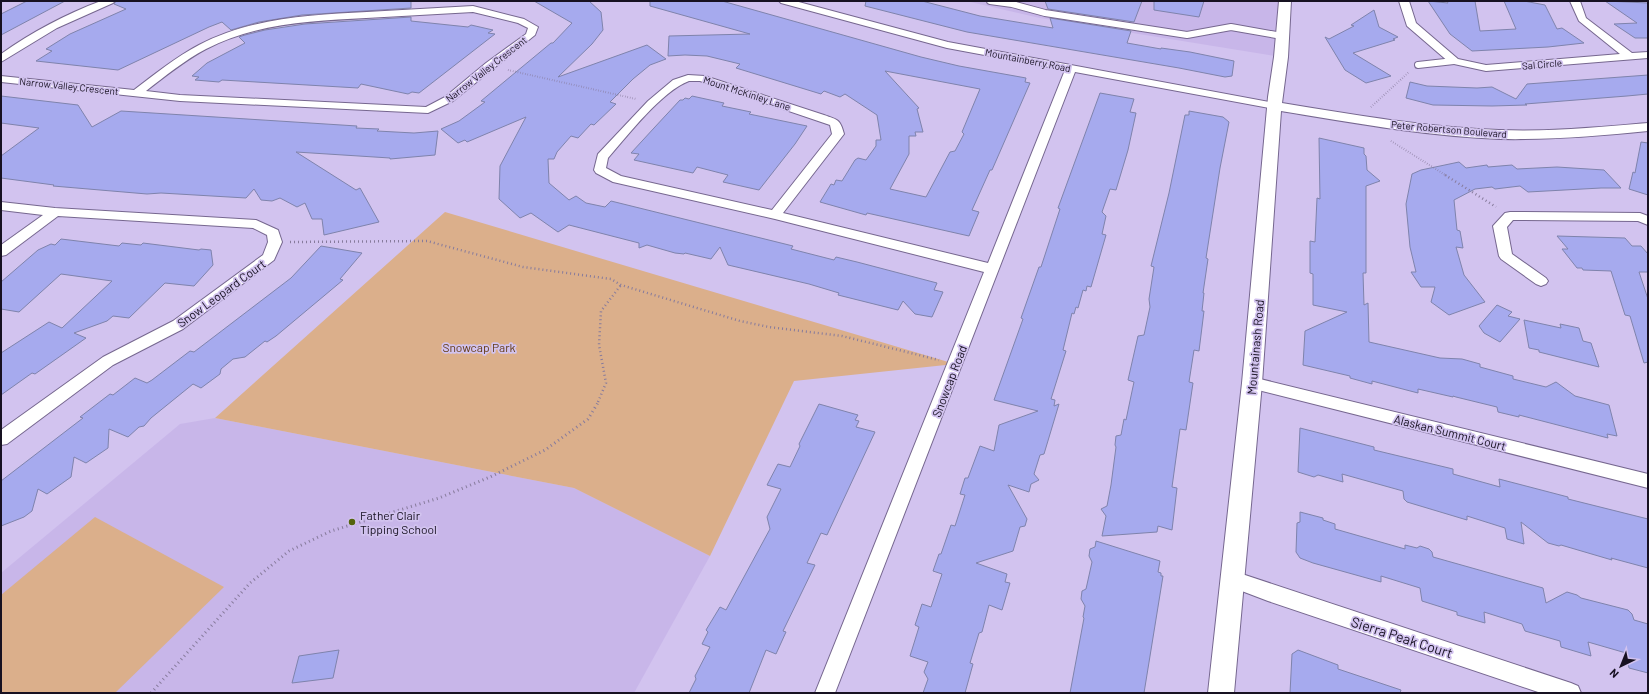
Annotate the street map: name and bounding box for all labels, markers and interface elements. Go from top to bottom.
street label: Narrow Valley Crescent [443,33,529,104]
street label: Mountainberry Road [984,46,1072,74]
street label: Sal Circle [1521,56,1563,72]
street label: Mount McKinley Lane [702,73,792,113]
street label: Narrow Valley Crescent [19,75,120,97]
street label: Peter Robertson Boulevard [1391,118,1507,140]
street label: Snow Leopard Court [174,256,268,330]
street label: Mountainash Road [1244,299,1266,395]
park label: Snowcap Park [442,340,516,354]
street label: Snowcap Road [929,343,969,419]
street label: Alaskan Summit Court [1392,411,1508,453]
place label: Father Clair Tipping School [360,508,437,536]
marker: Father Clair Tipping School [347,517,357,527]
street label: Sierra Peak Court [1349,613,1455,661]
north arrow [1601,646,1641,686]
text: N [1607,666,1621,681]

